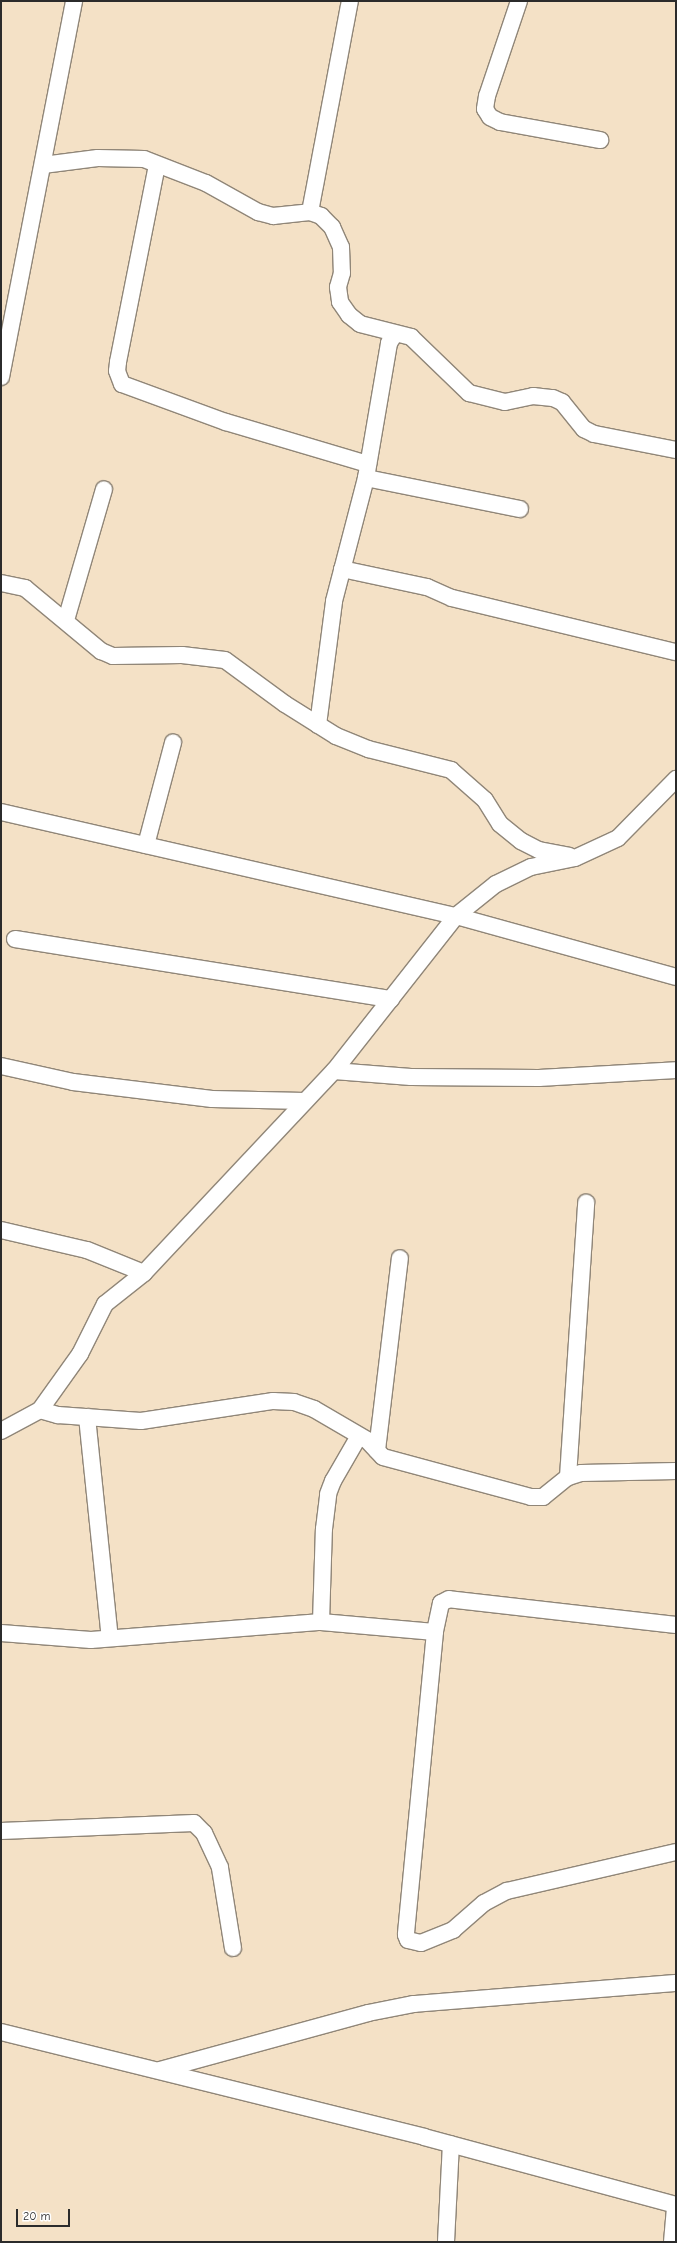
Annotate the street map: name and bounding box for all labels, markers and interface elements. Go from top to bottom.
scale bar [18,2201,72,2227]
text: 20 m [23,2209,51,2223]

